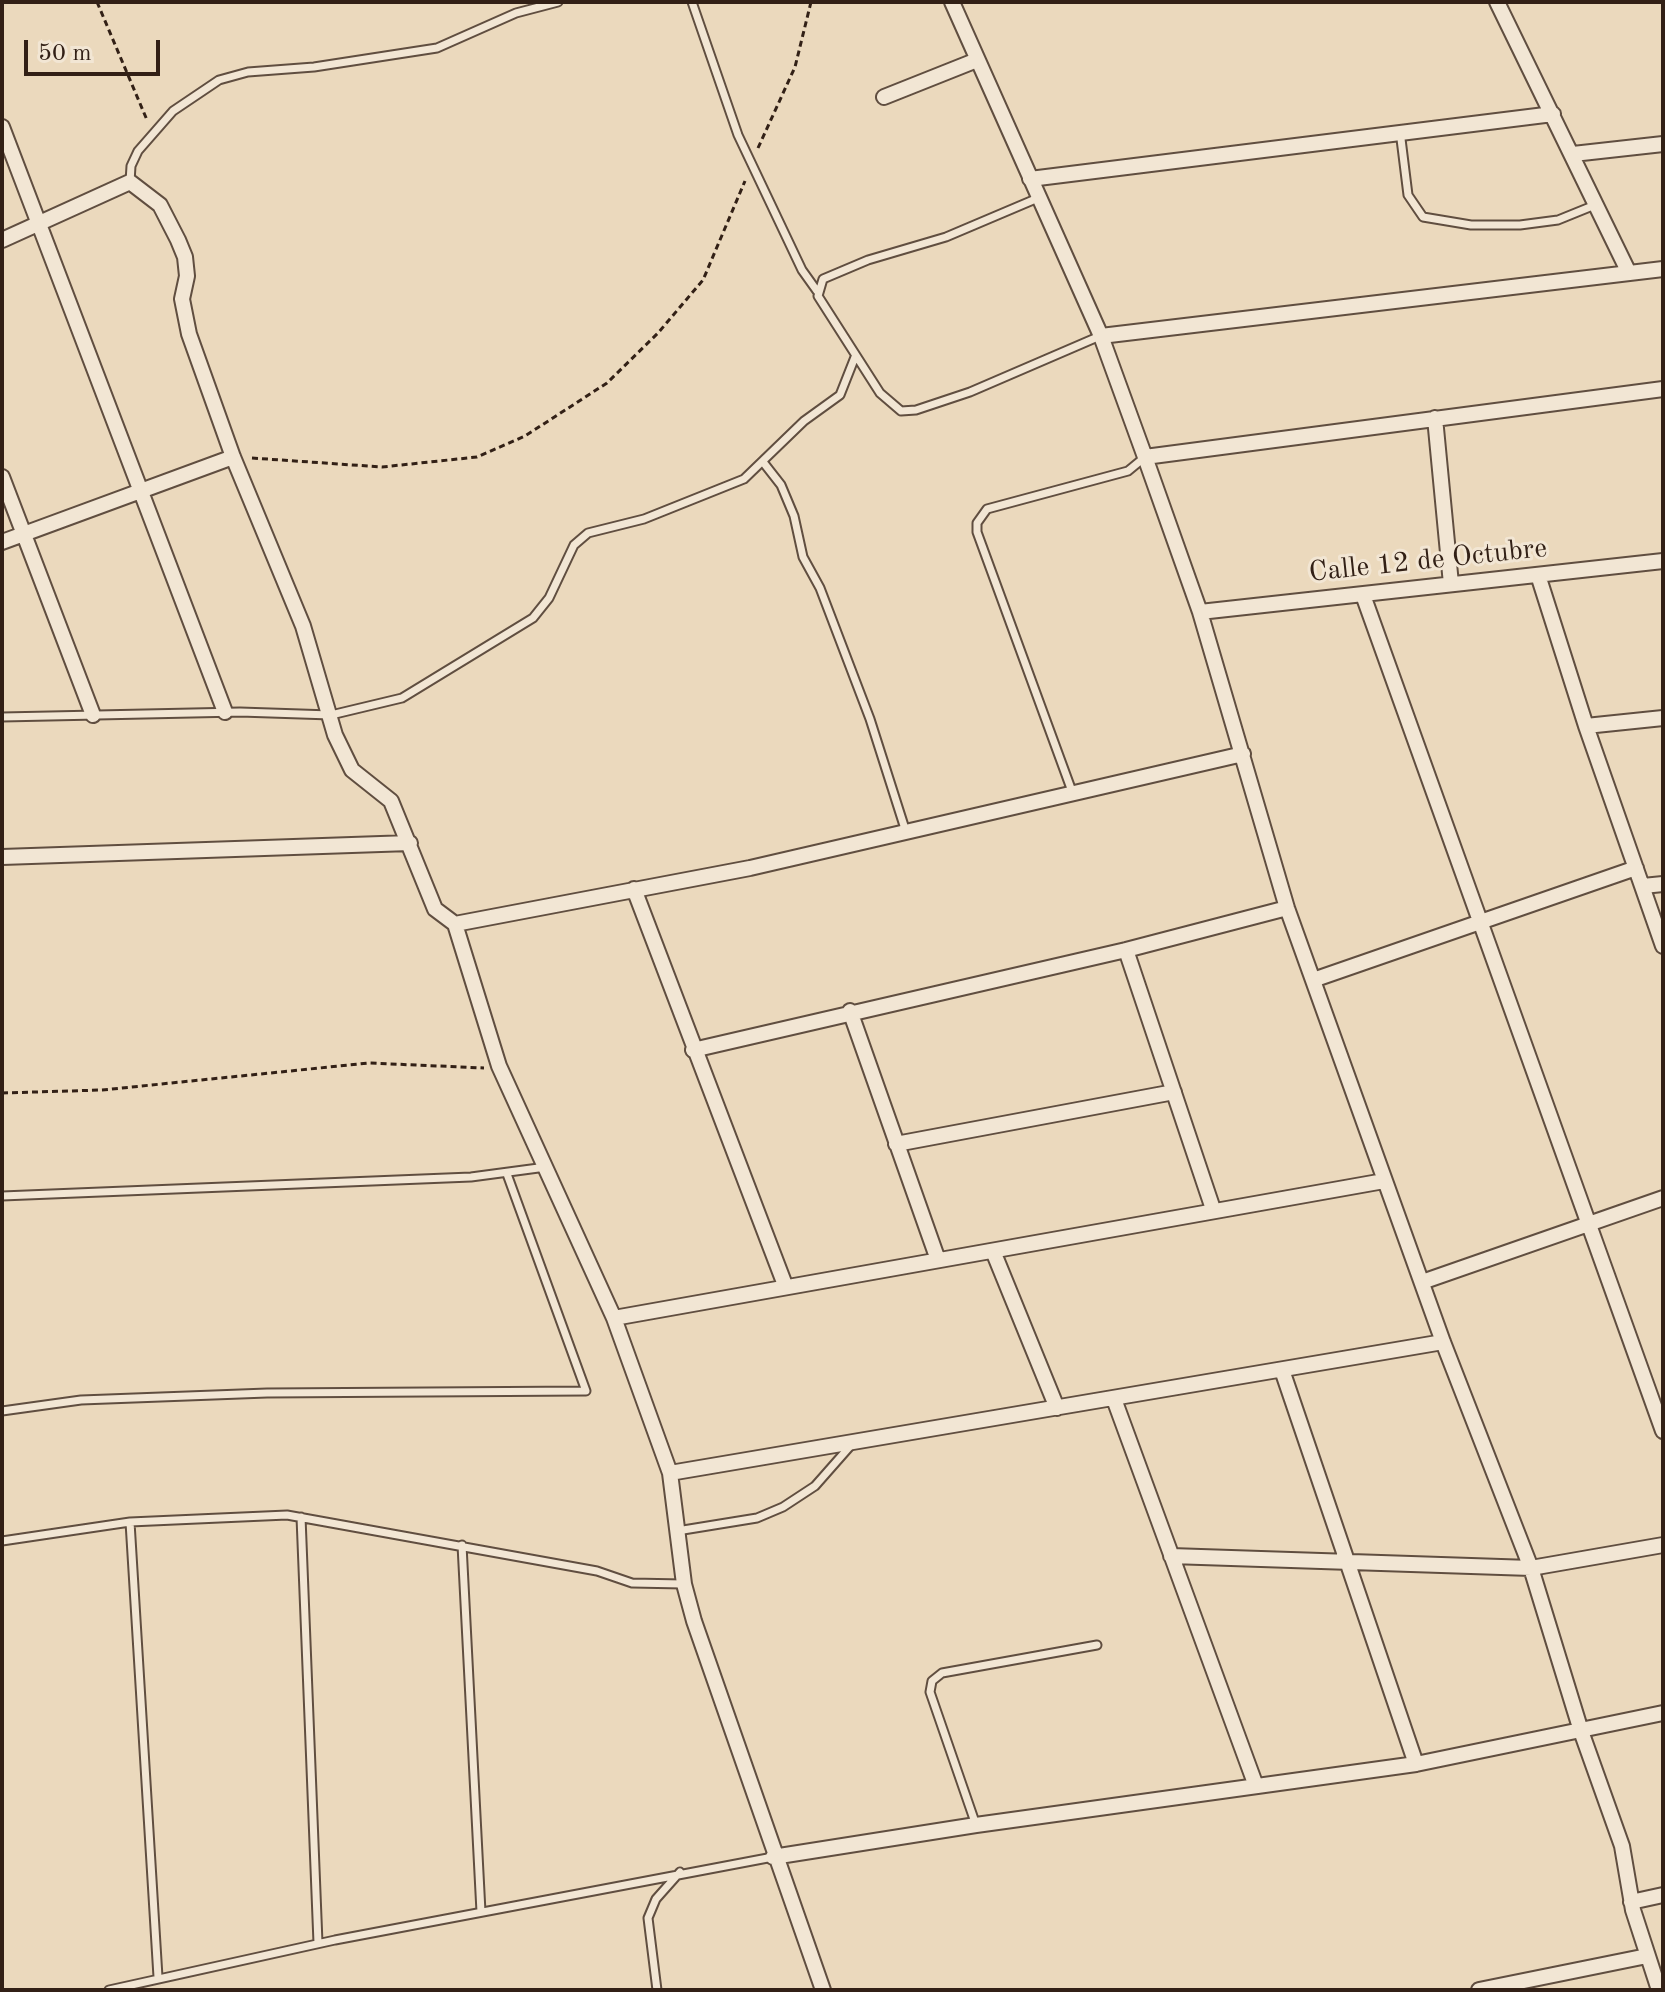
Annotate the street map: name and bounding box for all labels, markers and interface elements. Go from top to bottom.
scale bar [28,24,164,74]
text: 50 m [38,42,92,66]
street label: Calle 12 de Octubre [1307,532,1549,590]

